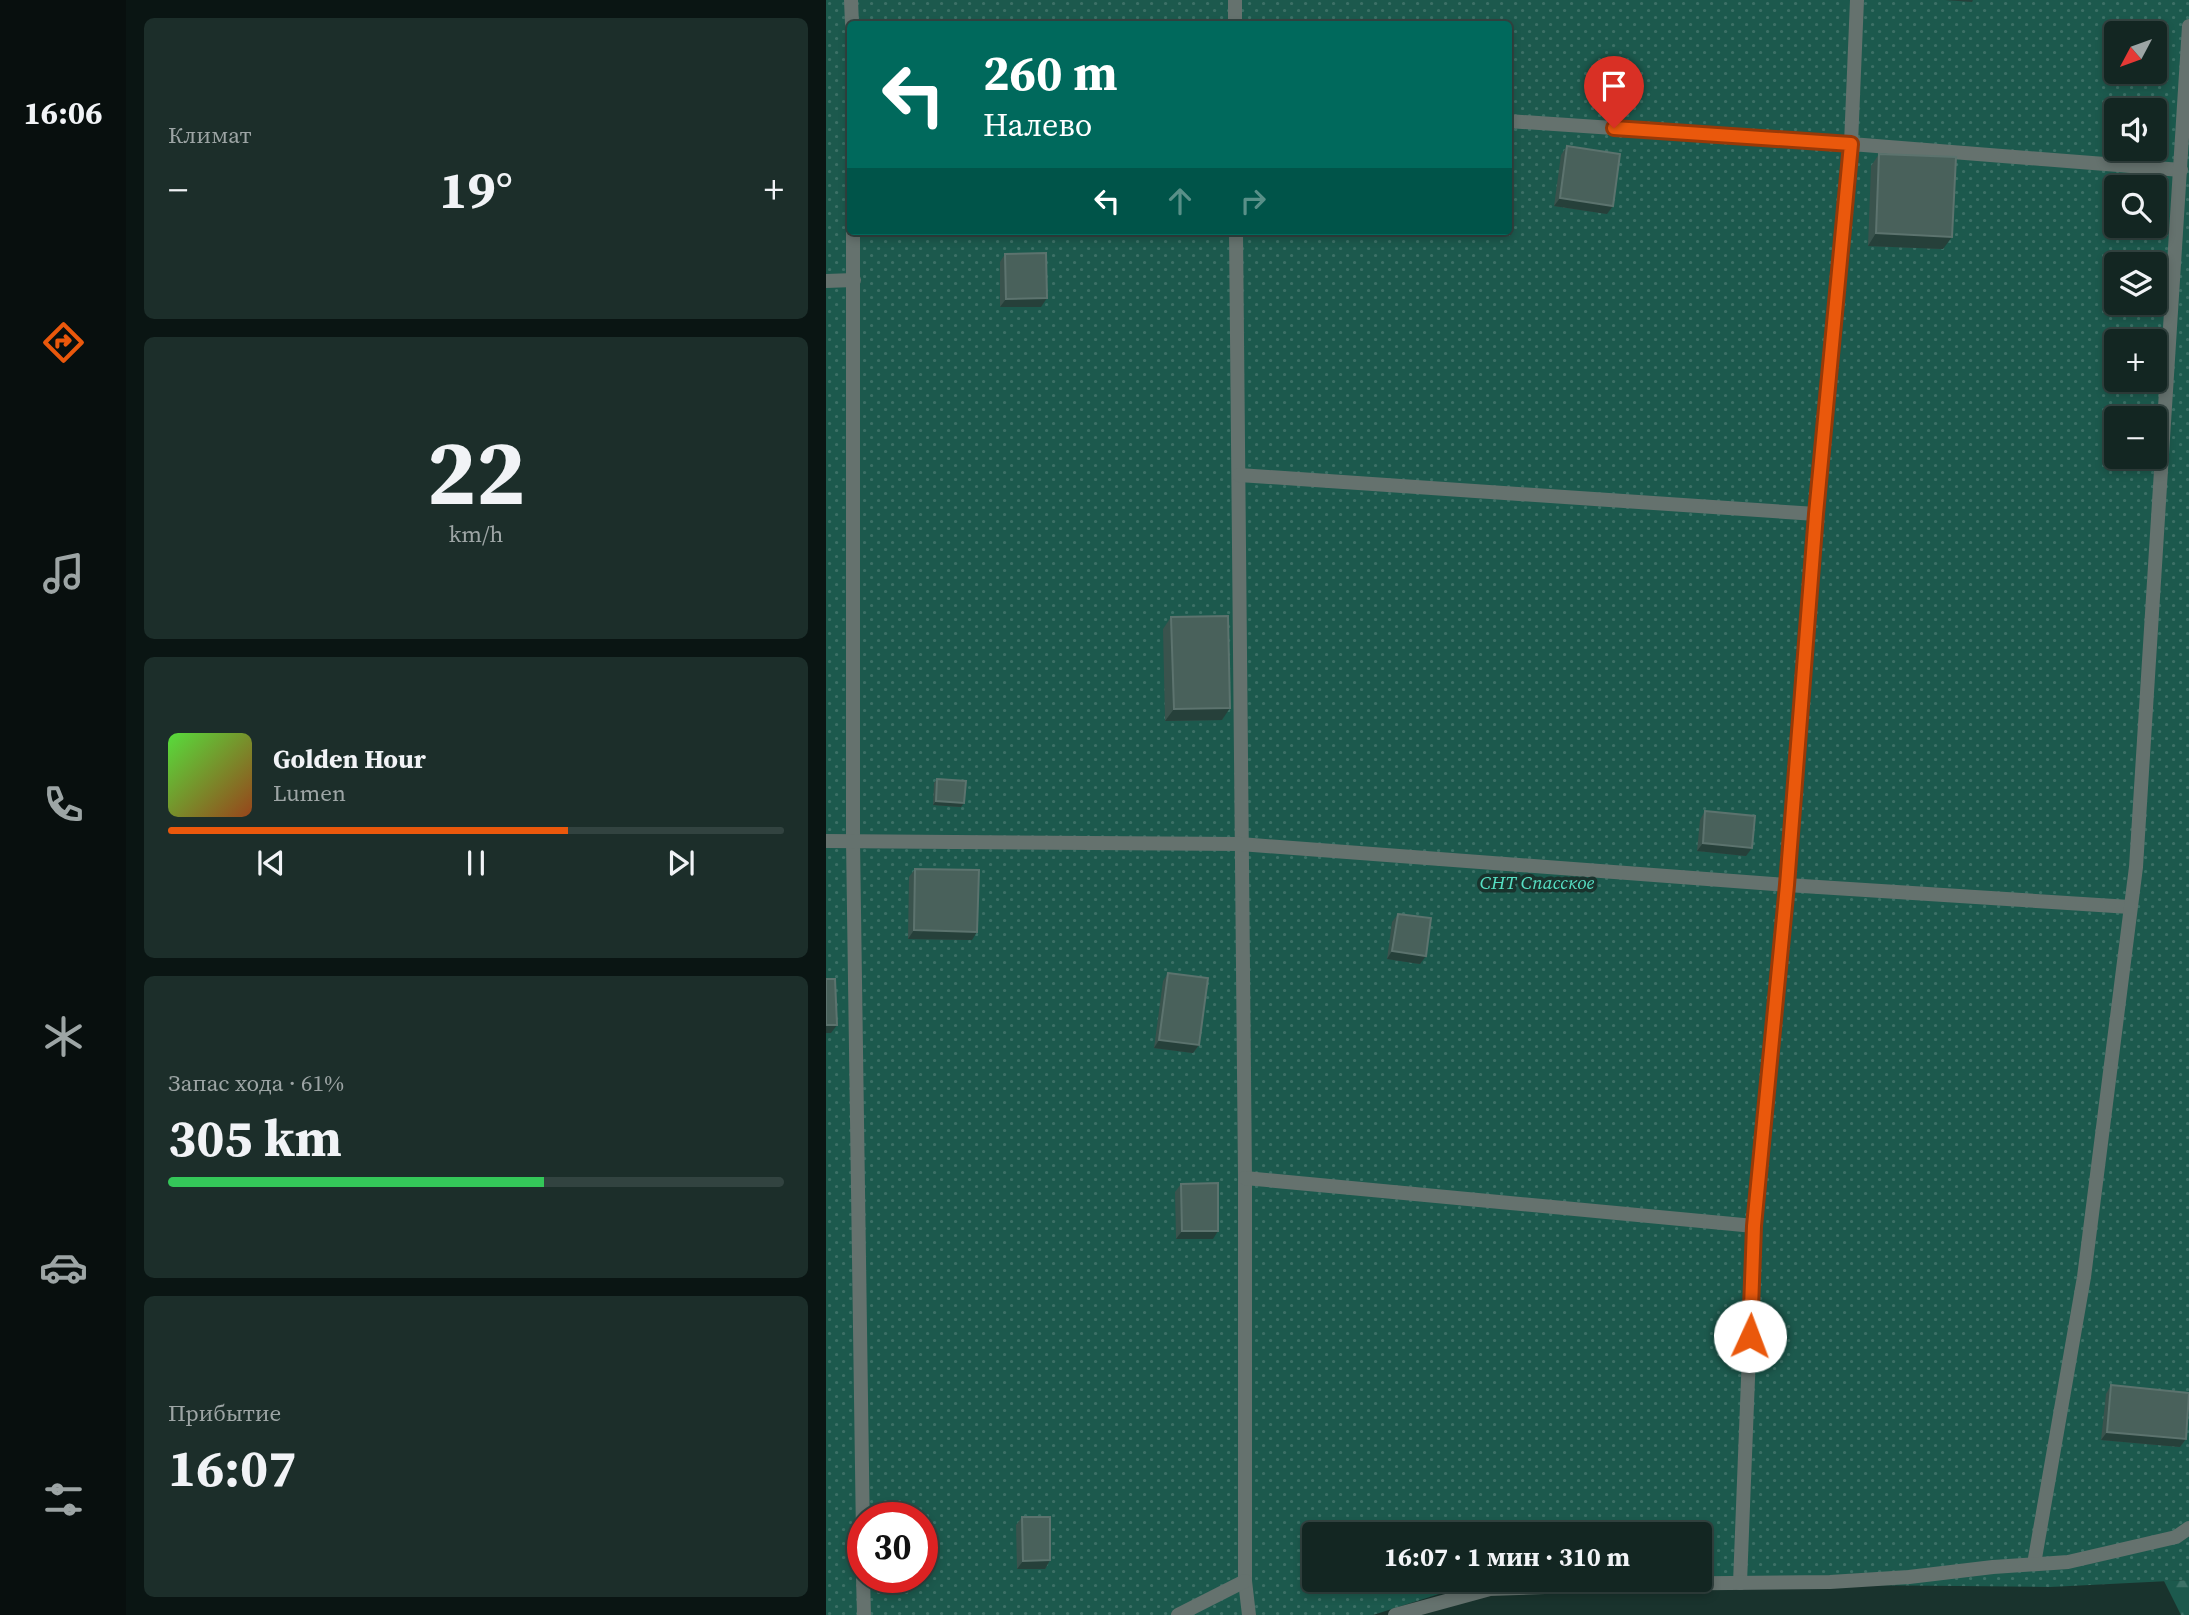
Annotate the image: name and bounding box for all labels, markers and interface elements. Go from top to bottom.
north arrow [2104,21,2166,84]
map controls [2104,21,2167,469]
text: 260 m [983,39,1118,106]
icon: left [868,49,959,140]
pin [1584,56,1644,128]
icon: arrive [1595,67,1633,105]
text: 16:06 [24,91,102,135]
button: sound [2104,98,2167,161]
text: Налево [983,103,1092,147]
text: Климат [168,119,252,151]
text: 19° [439,154,513,225]
text: − [168,164,188,216]
text: + [764,164,784,216]
button: search [2104,175,2167,238]
icon: left [1088,182,1126,220]
icon: ahead [1161,182,1199,220]
icon: right [1234,182,1272,220]
button: layers [2104,252,2167,315]
icon: directions [39,318,88,367]
button: + [2104,329,2167,392]
button: − [2104,406,2167,469]
text: 22 [427,410,525,534]
text: km/h [449,518,503,550]
icon: music [39,549,88,598]
text: Golden Hour [273,741,426,777]
text: Lumen [273,777,346,809]
icon: phone [39,780,88,829]
icon: previous [252,844,290,882]
icon: pause [457,844,495,882]
icon: next [662,844,700,882]
park label: СНТ Спасское [1480,869,1594,895]
icon: climate [39,1012,88,1061]
text: Запас хода · 61% [168,1067,344,1099]
text: 305 km [168,1102,342,1173]
icon: car [39,1243,88,1292]
position arrow [1713,1299,1787,1373]
text: Прибытие [168,1397,281,1429]
text: 16:07 [168,1432,296,1503]
icon: filters [39,1475,88,1524]
speed limit sign: 30 [847,1502,938,1593]
text: 16:07 · 1 мин · 310 m [1384,1539,1630,1575]

